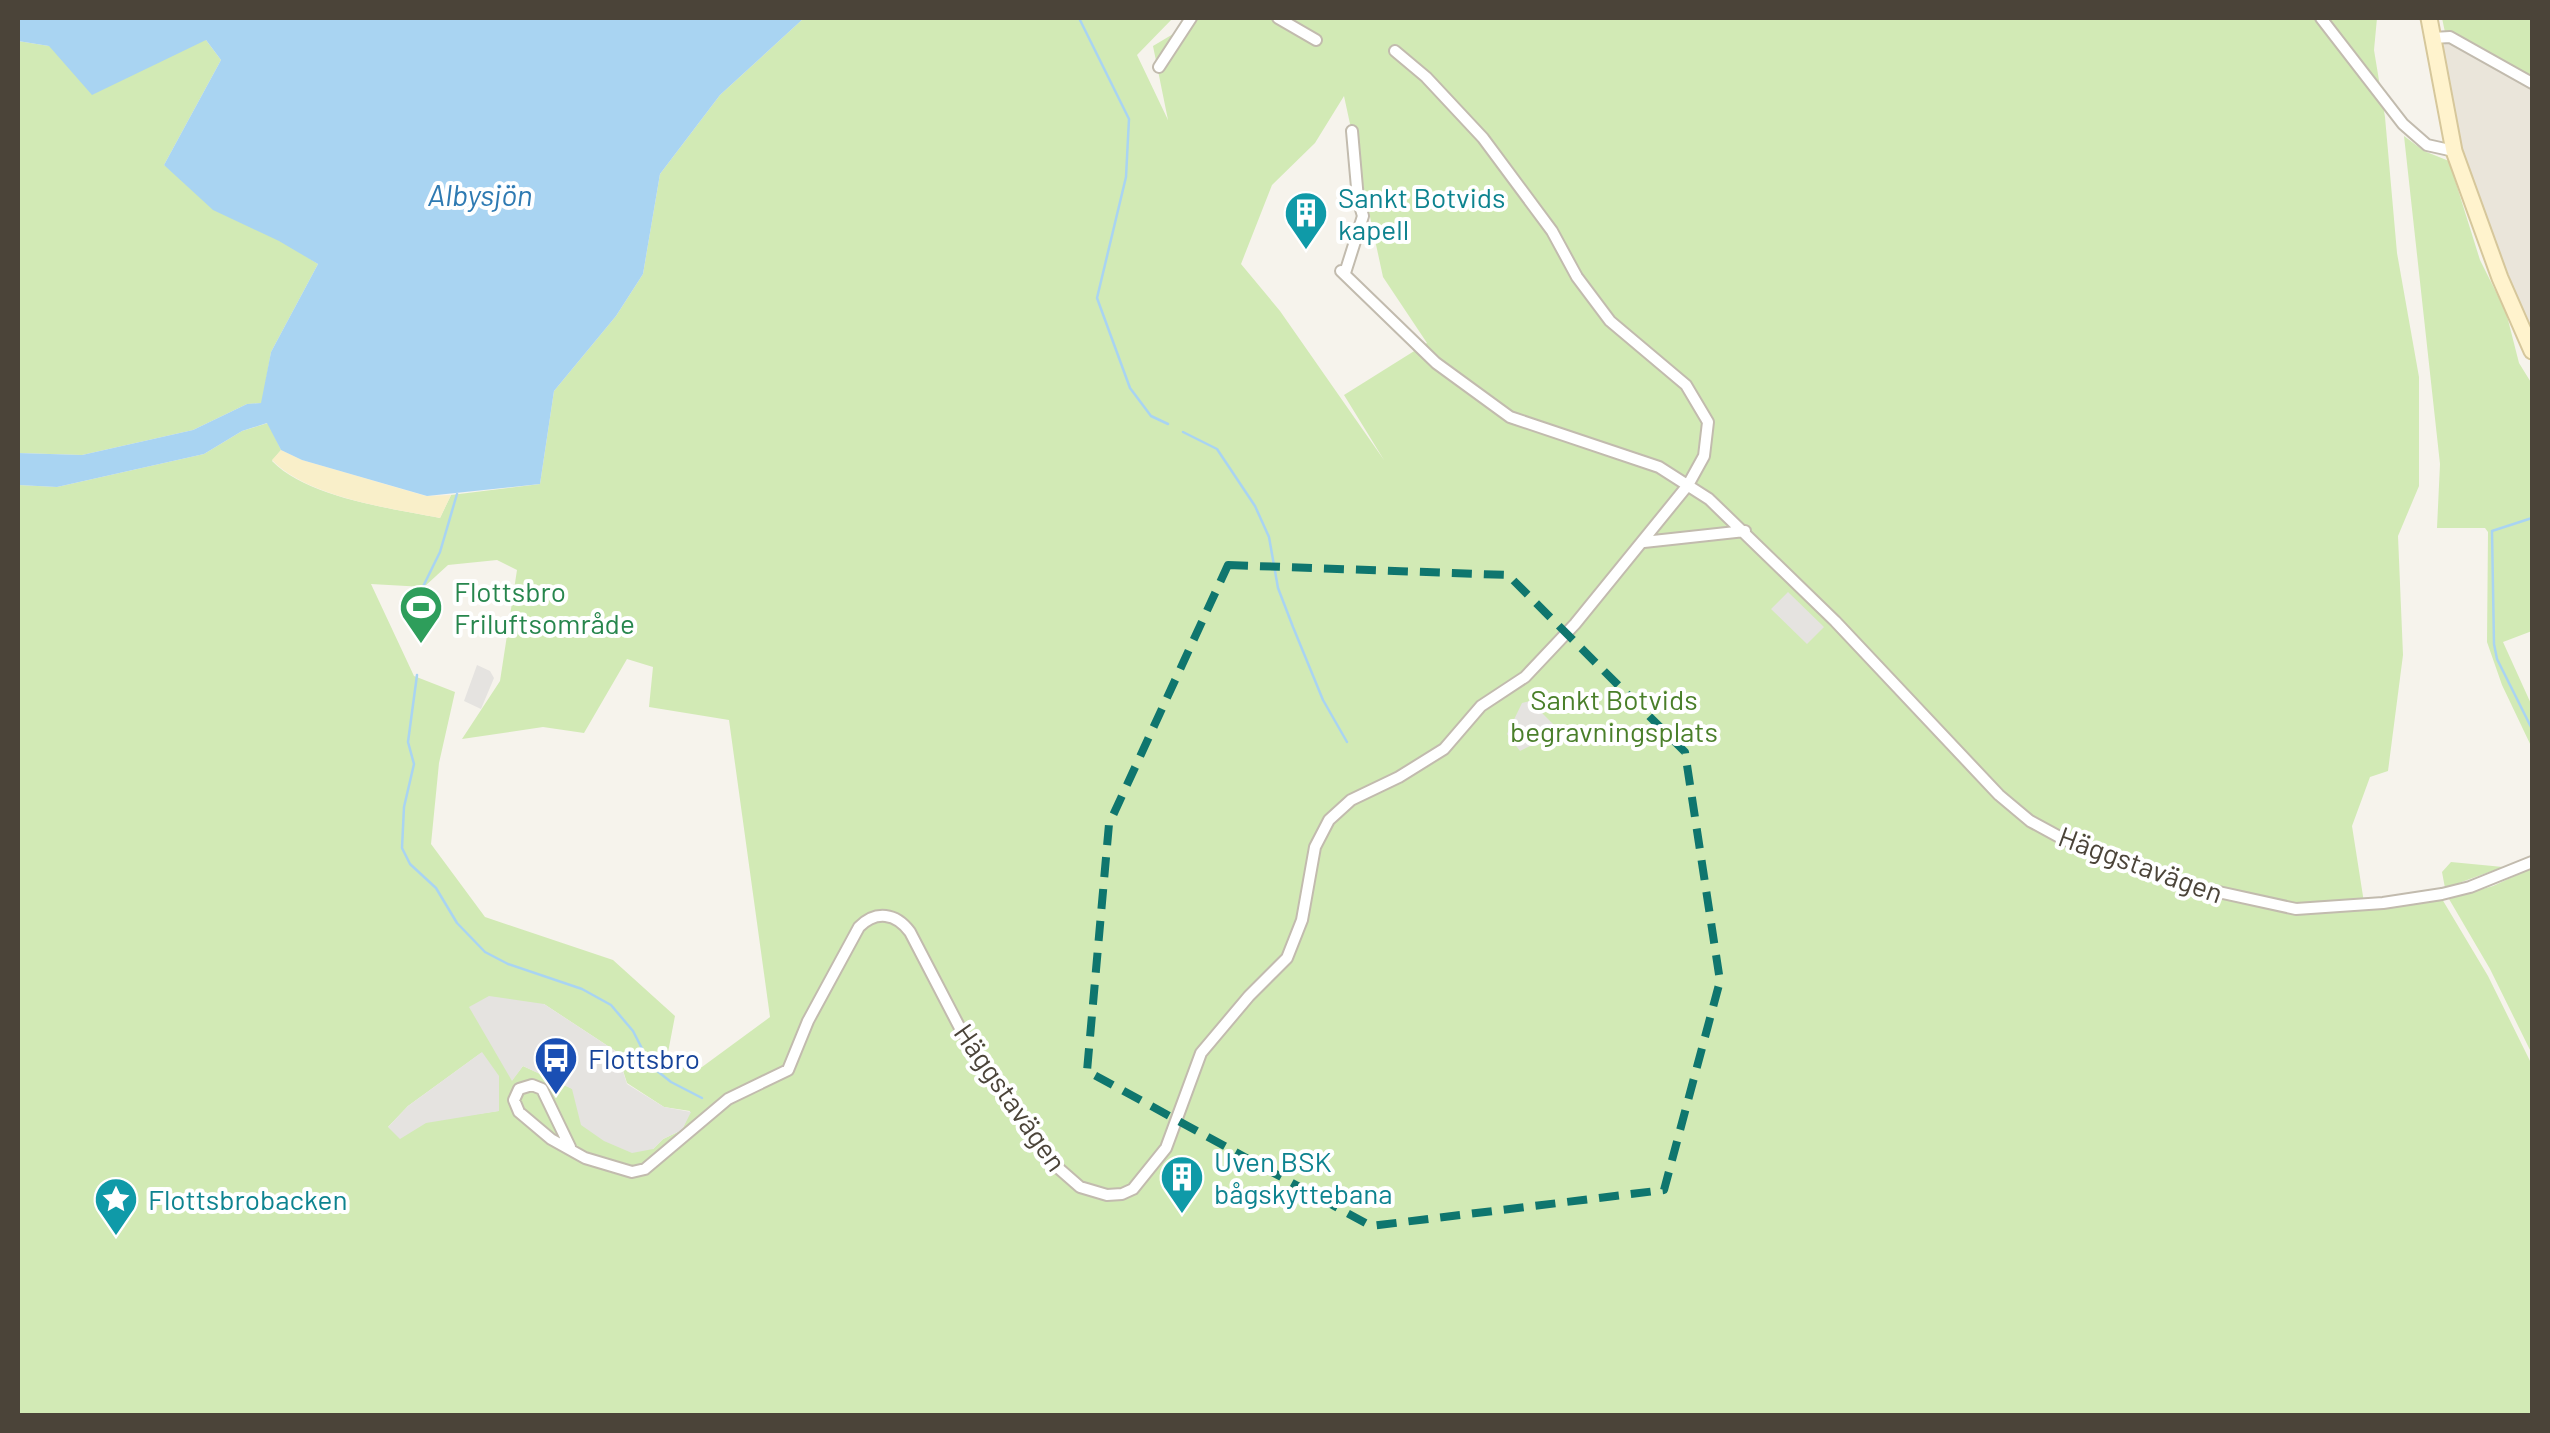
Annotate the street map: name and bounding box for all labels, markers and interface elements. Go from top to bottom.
water label: Albysjön [428,176,532,212]
place label: Sankt Botvids kapell [1338,180,1506,246]
building icon: Sankt Botvids kapell [1283,190,1329,251]
place label: Flottsbro Friluftsområde [454,574,635,640]
sports icon: Flottsbro Friluftsområde [398,584,444,645]
park label: Sankt Botvids begravningsplats [1510,682,1718,748]
street label: Häggstavägen [2054,819,2228,909]
street label: Häggstavägen [948,1017,1074,1177]
bus stop icon: Flottsbro [533,1035,579,1096]
place label: Flottsbro [588,1041,700,1075]
place label: Uven BSK bågskyttebana [1214,1144,1393,1210]
building icon: Uven BSK bågskyttebana [1159,1154,1205,1215]
place icon: Flottsbrobacken [93,1176,139,1237]
place label: Flottsbrobacken [148,1182,348,1216]

